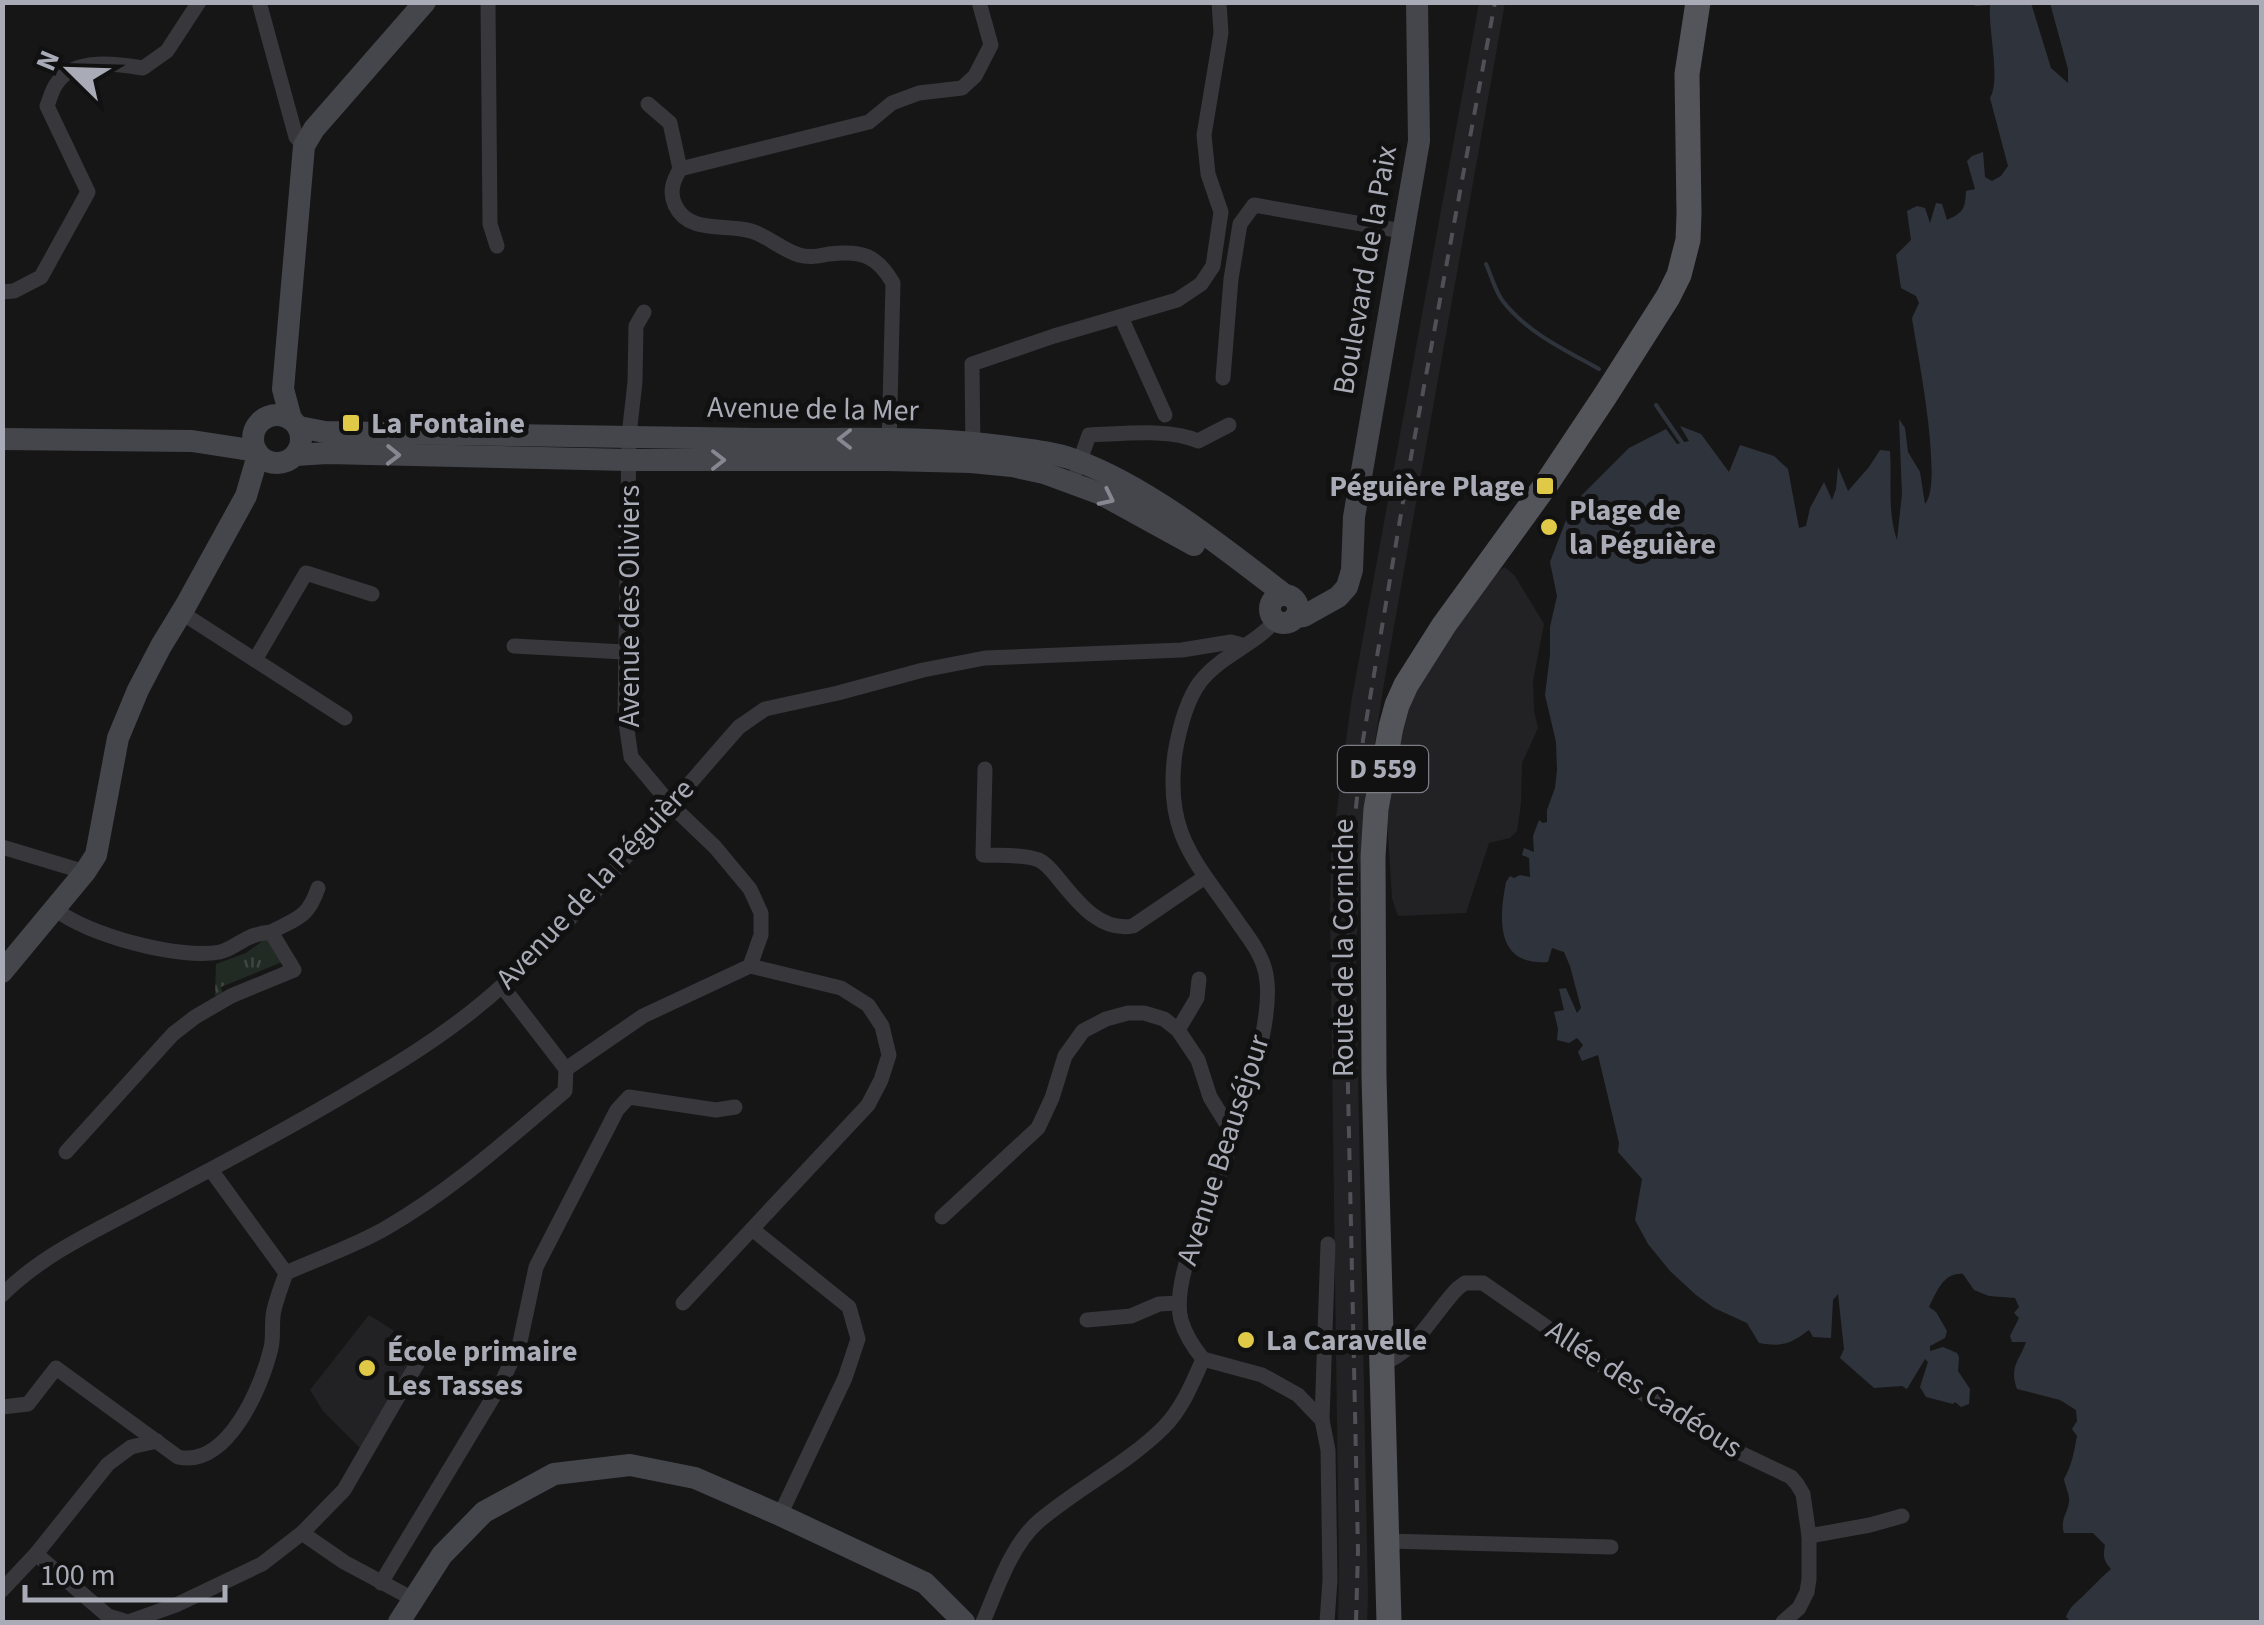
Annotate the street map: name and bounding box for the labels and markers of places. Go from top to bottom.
place label: La Fontaine [371,402,525,445]
marker: La Fontaine [340,412,362,434]
place label: Péguière Plage [1329,465,1525,508]
marker: Péguière Plage [1534,475,1556,497]
place label: Plage de la Péguière [1569,489,1716,566]
marker: Plage de la Péguière [1538,516,1560,538]
place label: La Caravelle [1266,1319,1427,1362]
marker: La Caravelle [1235,1329,1257,1351]
place label: École primaire Les Tasses [387,1330,578,1407]
marker: École primaire Les Tasses [356,1357,378,1379]

